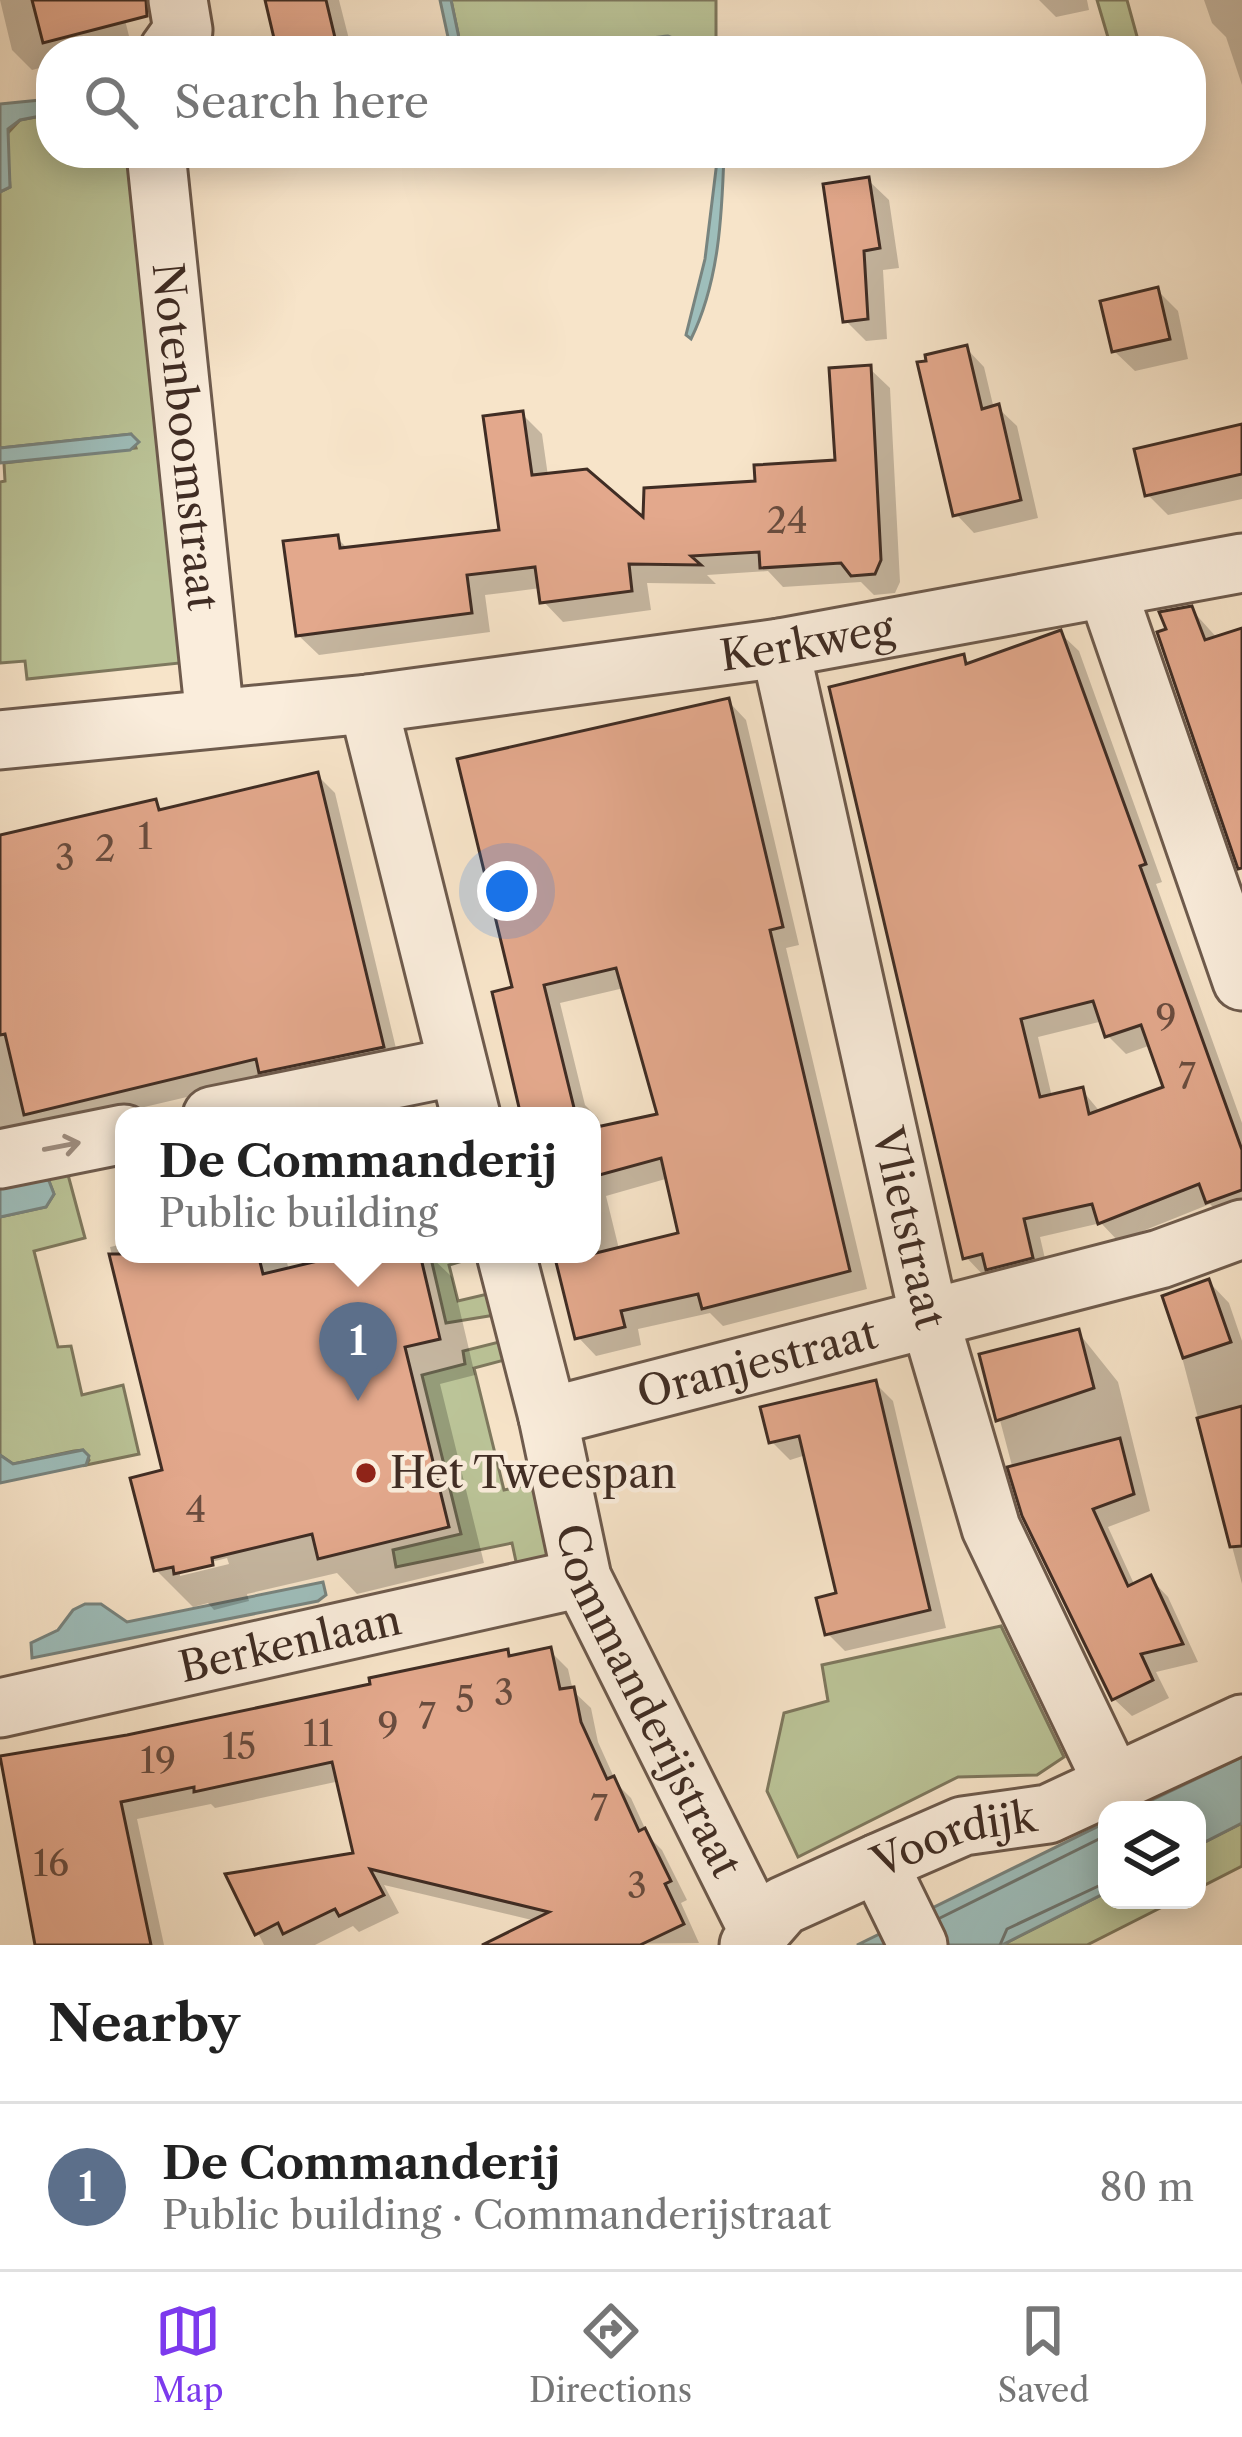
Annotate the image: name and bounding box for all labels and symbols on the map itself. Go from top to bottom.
street label: Notenboomstraat [142,260,230,613]
house number: 24 [766,498,808,542]
street label: Kerkweg [717,601,899,682]
house number: 1 [137,814,153,858]
house number: 2 [95,826,115,870]
house number: 3 [55,835,75,879]
your location [477,861,537,921]
house number: 9 [1155,995,1177,1039]
house number: 7 [1178,1054,1196,1098]
street label: Vlietstraat [861,1121,957,1335]
one-way arrow [42,1134,81,1156]
pin: 1 [319,1302,397,1401]
street label: Oranjestraat [632,1307,883,1419]
place label: Het Tweespan [390,1447,677,1499]
marker: Het Tweespan [353,1460,379,1486]
house number: 4 [186,1487,206,1531]
street label: Commanderijstraat [545,1519,753,1886]
street label: Berkenlaan [174,1593,406,1693]
house number: 3 [494,1670,514,1714]
house number: 5 [455,1677,475,1721]
house number: 7 [418,1694,436,1738]
house number: 9 [377,1703,399,1747]
house number: 11 [303,1711,333,1755]
house number: 15 [222,1724,256,1768]
house number: 19 [140,1738,176,1782]
house number: 7 [590,1786,608,1830]
street label: Voordijk [863,1790,1041,1889]
house number: 16 [33,1841,69,1885]
house number: 3 [627,1863,647,1907]

